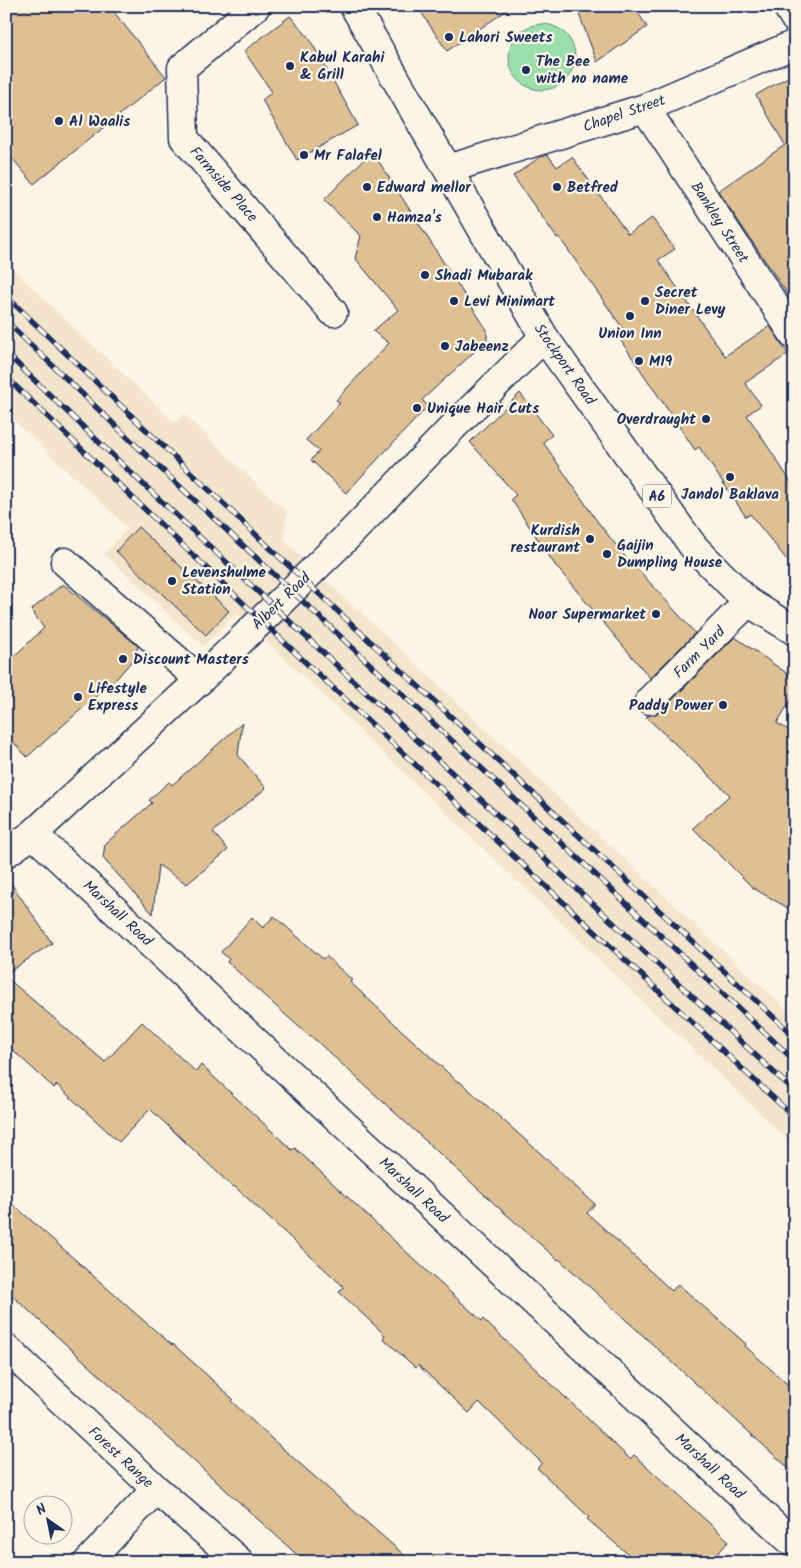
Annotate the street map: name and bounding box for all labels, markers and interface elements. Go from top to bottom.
place label: Lahori Sweets [459,26,553,50]
marker: Lahori Sweets [443,31,455,43]
place label: Kabul Karahi & Grill [300,46,385,87]
place label: The Bee with no name [536,50,629,91]
marker: Kabul Karahi & Grill [284,60,296,72]
marker: The Bee with no name [520,64,532,76]
street label: Chapel Street [580,89,669,139]
place label: Al Waalis [69,110,130,134]
marker: Al Waalis [53,115,65,127]
street label: Farmside Place [183,141,263,228]
place label: Mr Falafel [314,144,382,168]
marker: Mr Falafel [298,149,310,161]
place label: Edward mellor [377,176,471,200]
place label: Betfred [567,176,619,200]
street label: Bankley Street [684,177,755,268]
marker: Edward mellor [361,181,373,193]
marker: Betfred [551,181,563,193]
place label: Hamza's [387,206,442,230]
marker: Hamza's [371,211,383,223]
place label: Shadi Mubarak [435,264,533,288]
marker: Shadi Mubarak [419,269,431,281]
place label: Secret Diner Levy [655,281,726,322]
place label: Levi Minimart [464,290,555,314]
marker: Levi Minimart [448,295,460,307]
marker: Secret Diner Levy [639,295,651,307]
marker: Union Inn [624,310,636,322]
street label: Stockport Road [527,319,602,411]
place label: Union Inn [598,322,662,346]
place label: Jabeenz [455,335,509,359]
marker: Jabeenz [439,340,451,352]
place label: M19 [649,350,673,374]
marker: M19 [633,355,645,367]
place label: Unique Hair Cuts [427,397,539,421]
marker: Unique Hair Cuts [411,402,423,414]
place label: Overdraught [617,408,696,432]
marker: Overdraught [700,413,712,425]
marker: Jandol Baklava [724,471,736,483]
place label: Jandol Baklava [681,483,779,507]
road number: A6 [643,484,671,508]
place label: Kurdish restaurant [510,519,580,560]
marker: Kurdish restaurant [584,533,596,545]
place label: Gaijin Dumpling House [617,534,723,575]
marker: Gaijin Dumpling House [601,548,613,560]
place label: Levenshulme Station [182,561,266,602]
street label: Albert Road [247,567,317,636]
marker: Levenshulme Station [166,575,178,587]
place label: Noor Supermarket [528,603,646,627]
marker: Noor Supermarket [650,608,662,620]
street label: Farm Yard [668,621,732,684]
place label: Discount Masters [133,648,249,672]
marker: Discount Masters [117,653,129,665]
place label: Lifestyle Express [88,677,147,718]
marker: Lifestyle Express [72,691,84,703]
place label: Paddy Power [629,694,714,718]
marker: Paddy Power [717,699,729,711]
street label: Marshall Road [77,875,158,953]
street label: Marshall Road [373,1152,454,1230]
street label: Forest Range [82,1421,159,1495]
street label: Marshall Road [669,1428,750,1506]
north arrow [22,1496,72,1546]
text: N [32,1498,51,1522]

